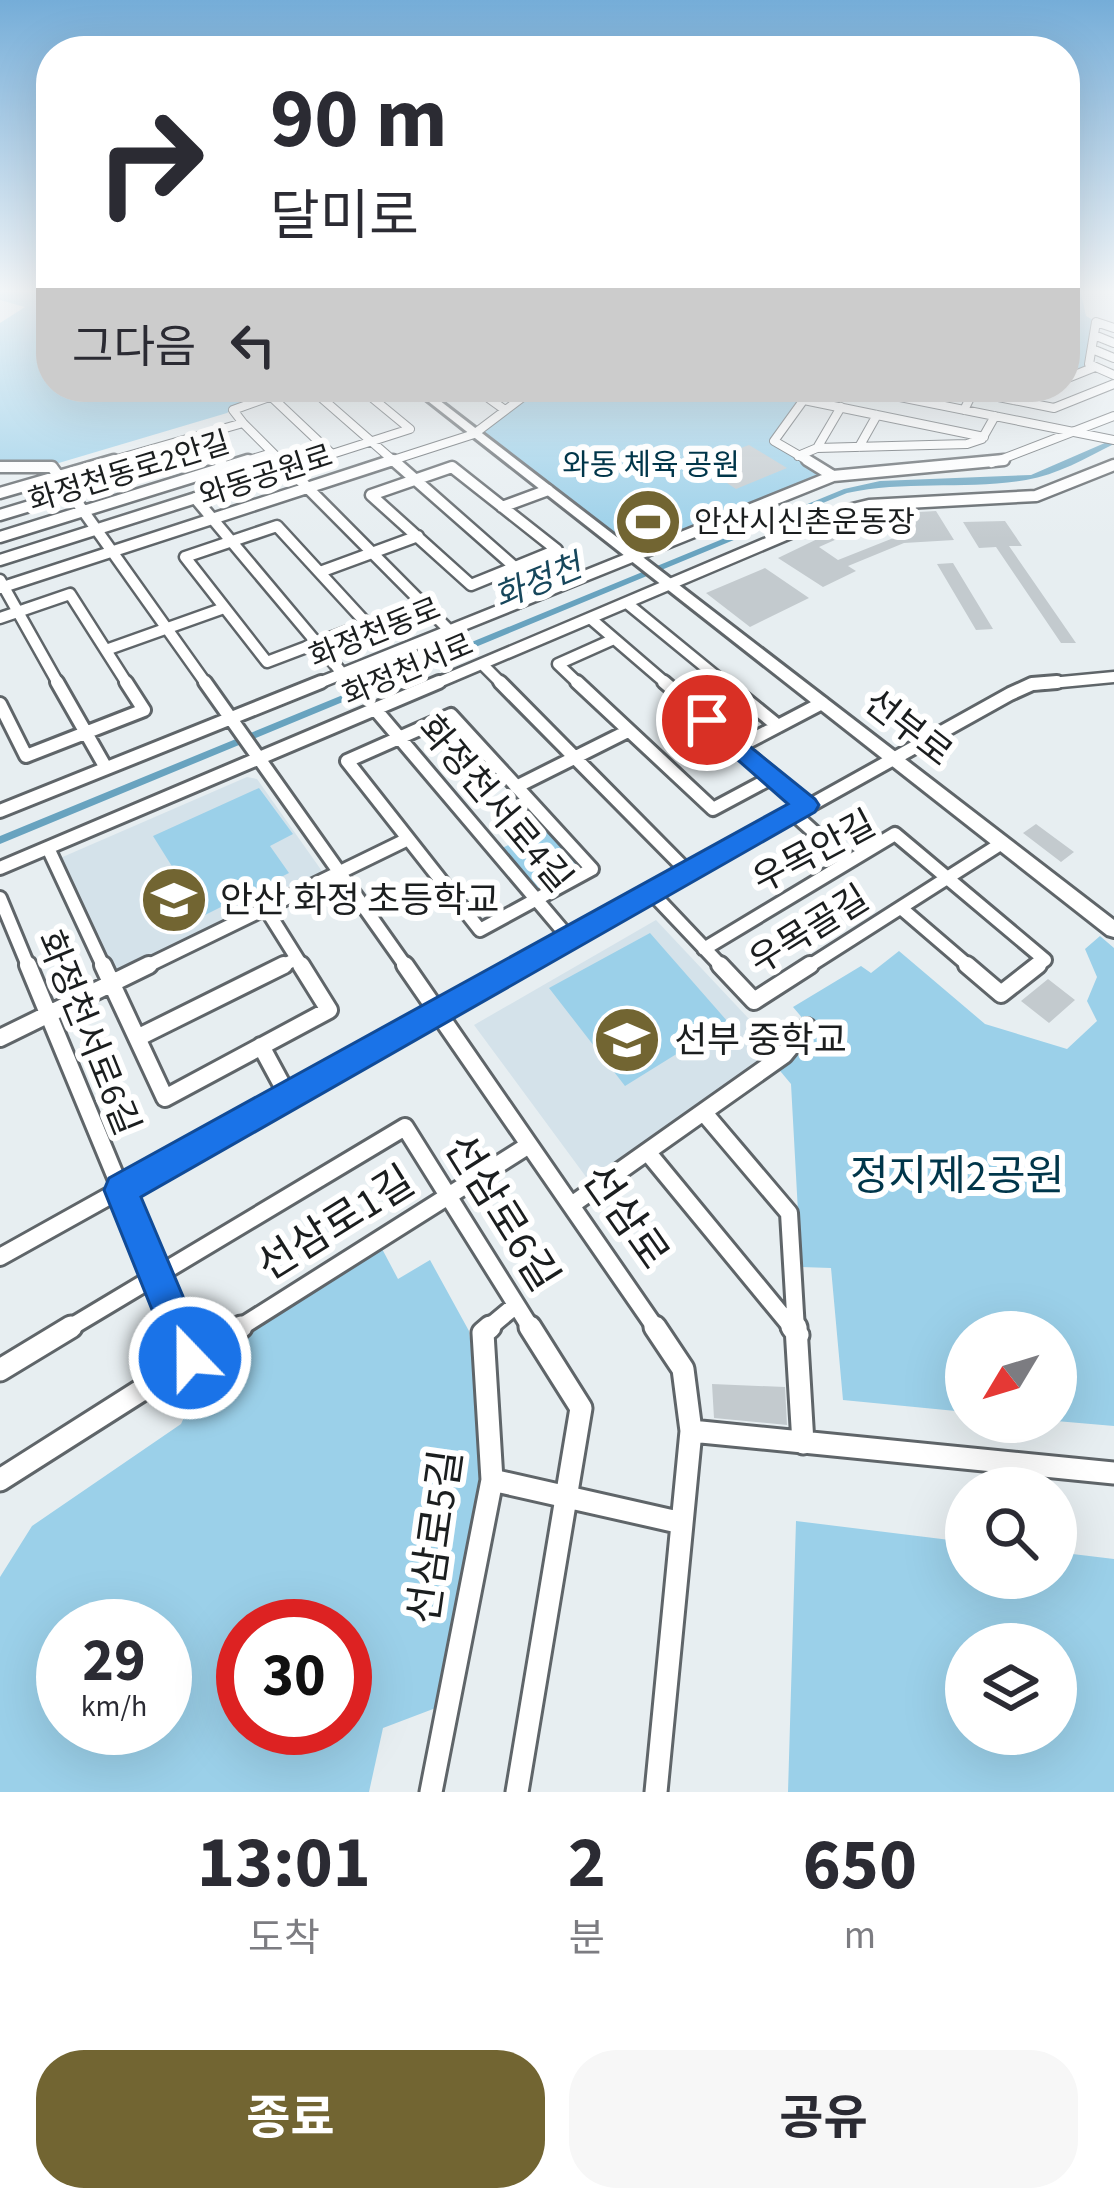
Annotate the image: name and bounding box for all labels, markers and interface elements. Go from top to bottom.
text: 90 m [270,60,448,180]
icon: right [72,84,228,240]
text: 달미로 [270,179,419,256]
icon: left [220,312,286,378]
text: 그다음 [72,316,196,380]
street label: 화정천동로2안길 [23,421,235,523]
street label: 와동공원로 [194,434,338,518]
park label: 와동 체육 공원 [562,444,740,487]
sports icon: 안산시신촌운동장 [613,487,683,557]
place label: 안산시신촌운동장 [694,501,915,544]
water label: 화정천 [487,542,592,621]
street label: 화정천동로 [303,587,447,679]
street label: 화정천서로 [336,623,480,717]
pin [656,669,758,771]
street label: 선부로 [853,677,963,779]
icon: arrive [674,687,740,753]
street label: 화정천서로4길 [406,705,584,903]
street label: 우목안길 [744,798,884,906]
school or university icon: 안산 화정 초등학교 [139,865,209,935]
street label: 우목골길 [739,873,879,987]
place label: 안산 화정 초등학교 [220,875,499,926]
street label: 화정천서로6길 [24,923,152,1143]
school or university icon: 선부 중학교 [592,1005,662,1075]
place label: 선부 중학교 [674,1015,847,1066]
street label: 선삼로6길 [429,1123,573,1303]
park label: 정지제2공원 [850,1147,1064,1207]
street label: 선삼로1길 [246,1152,426,1296]
street label: 선삼로 [567,1152,683,1282]
position arrow [127,1295,253,1421]
north arrow [945,1311,1077,1443]
map controls [945,1311,1077,1755]
street label: 선삼로5길 [394,1446,478,1628]
button: search [945,1467,1077,1599]
speed limit sign: 30 [216,1599,372,1755]
text: 29 [82,1619,146,1704]
button: layers [945,1623,1077,1755]
text: km/h [81,1685,147,1728]
text: 13:01 [197,1812,371,1915]
text: 2 [568,1812,606,1915]
text: 650 [803,1814,917,1917]
text: m [844,1908,876,1964]
text: 도착 [248,1911,320,1967]
text: 분 [569,1911,605,1967]
button: 종료 [36,2050,545,2188]
button: 공유 [569,2050,1078,2188]

